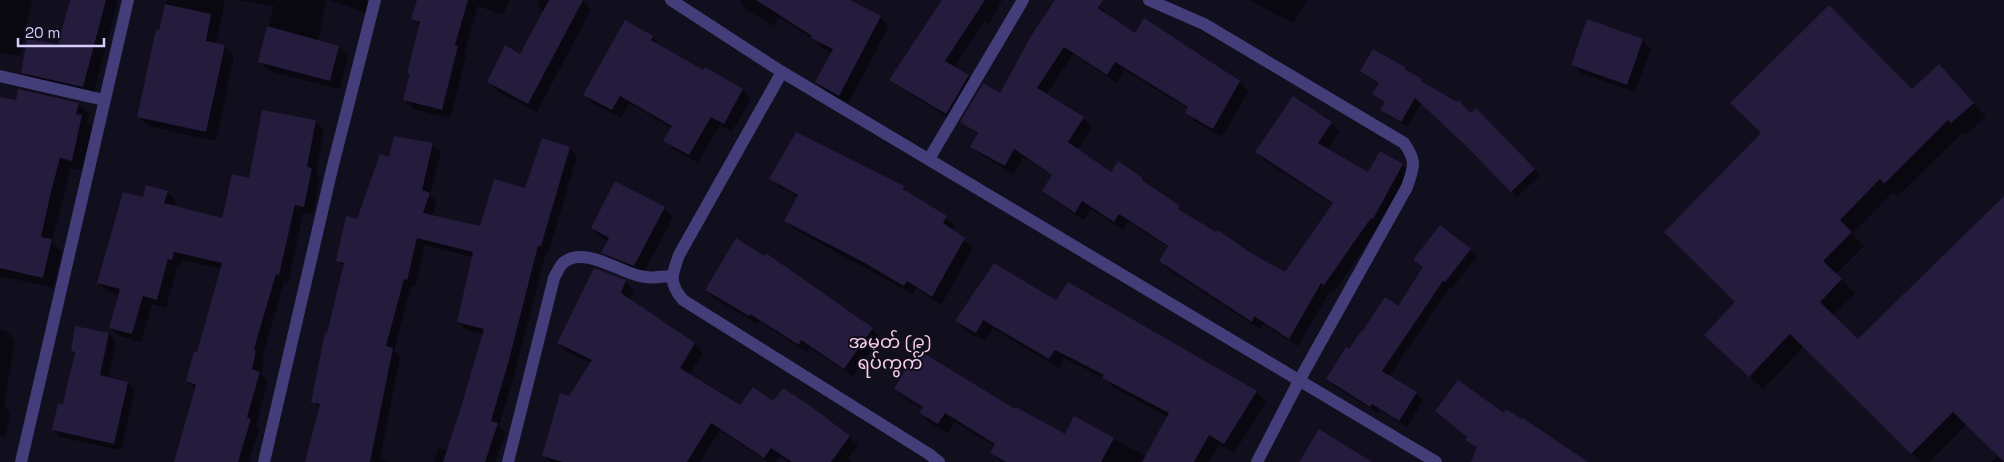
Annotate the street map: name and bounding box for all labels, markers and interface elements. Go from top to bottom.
scale bar [18,15,104,47]
text: 20 m [25,23,60,42]
district label: အမှတ် (၉) ရပ်ကွက် [849,329,931,378]

